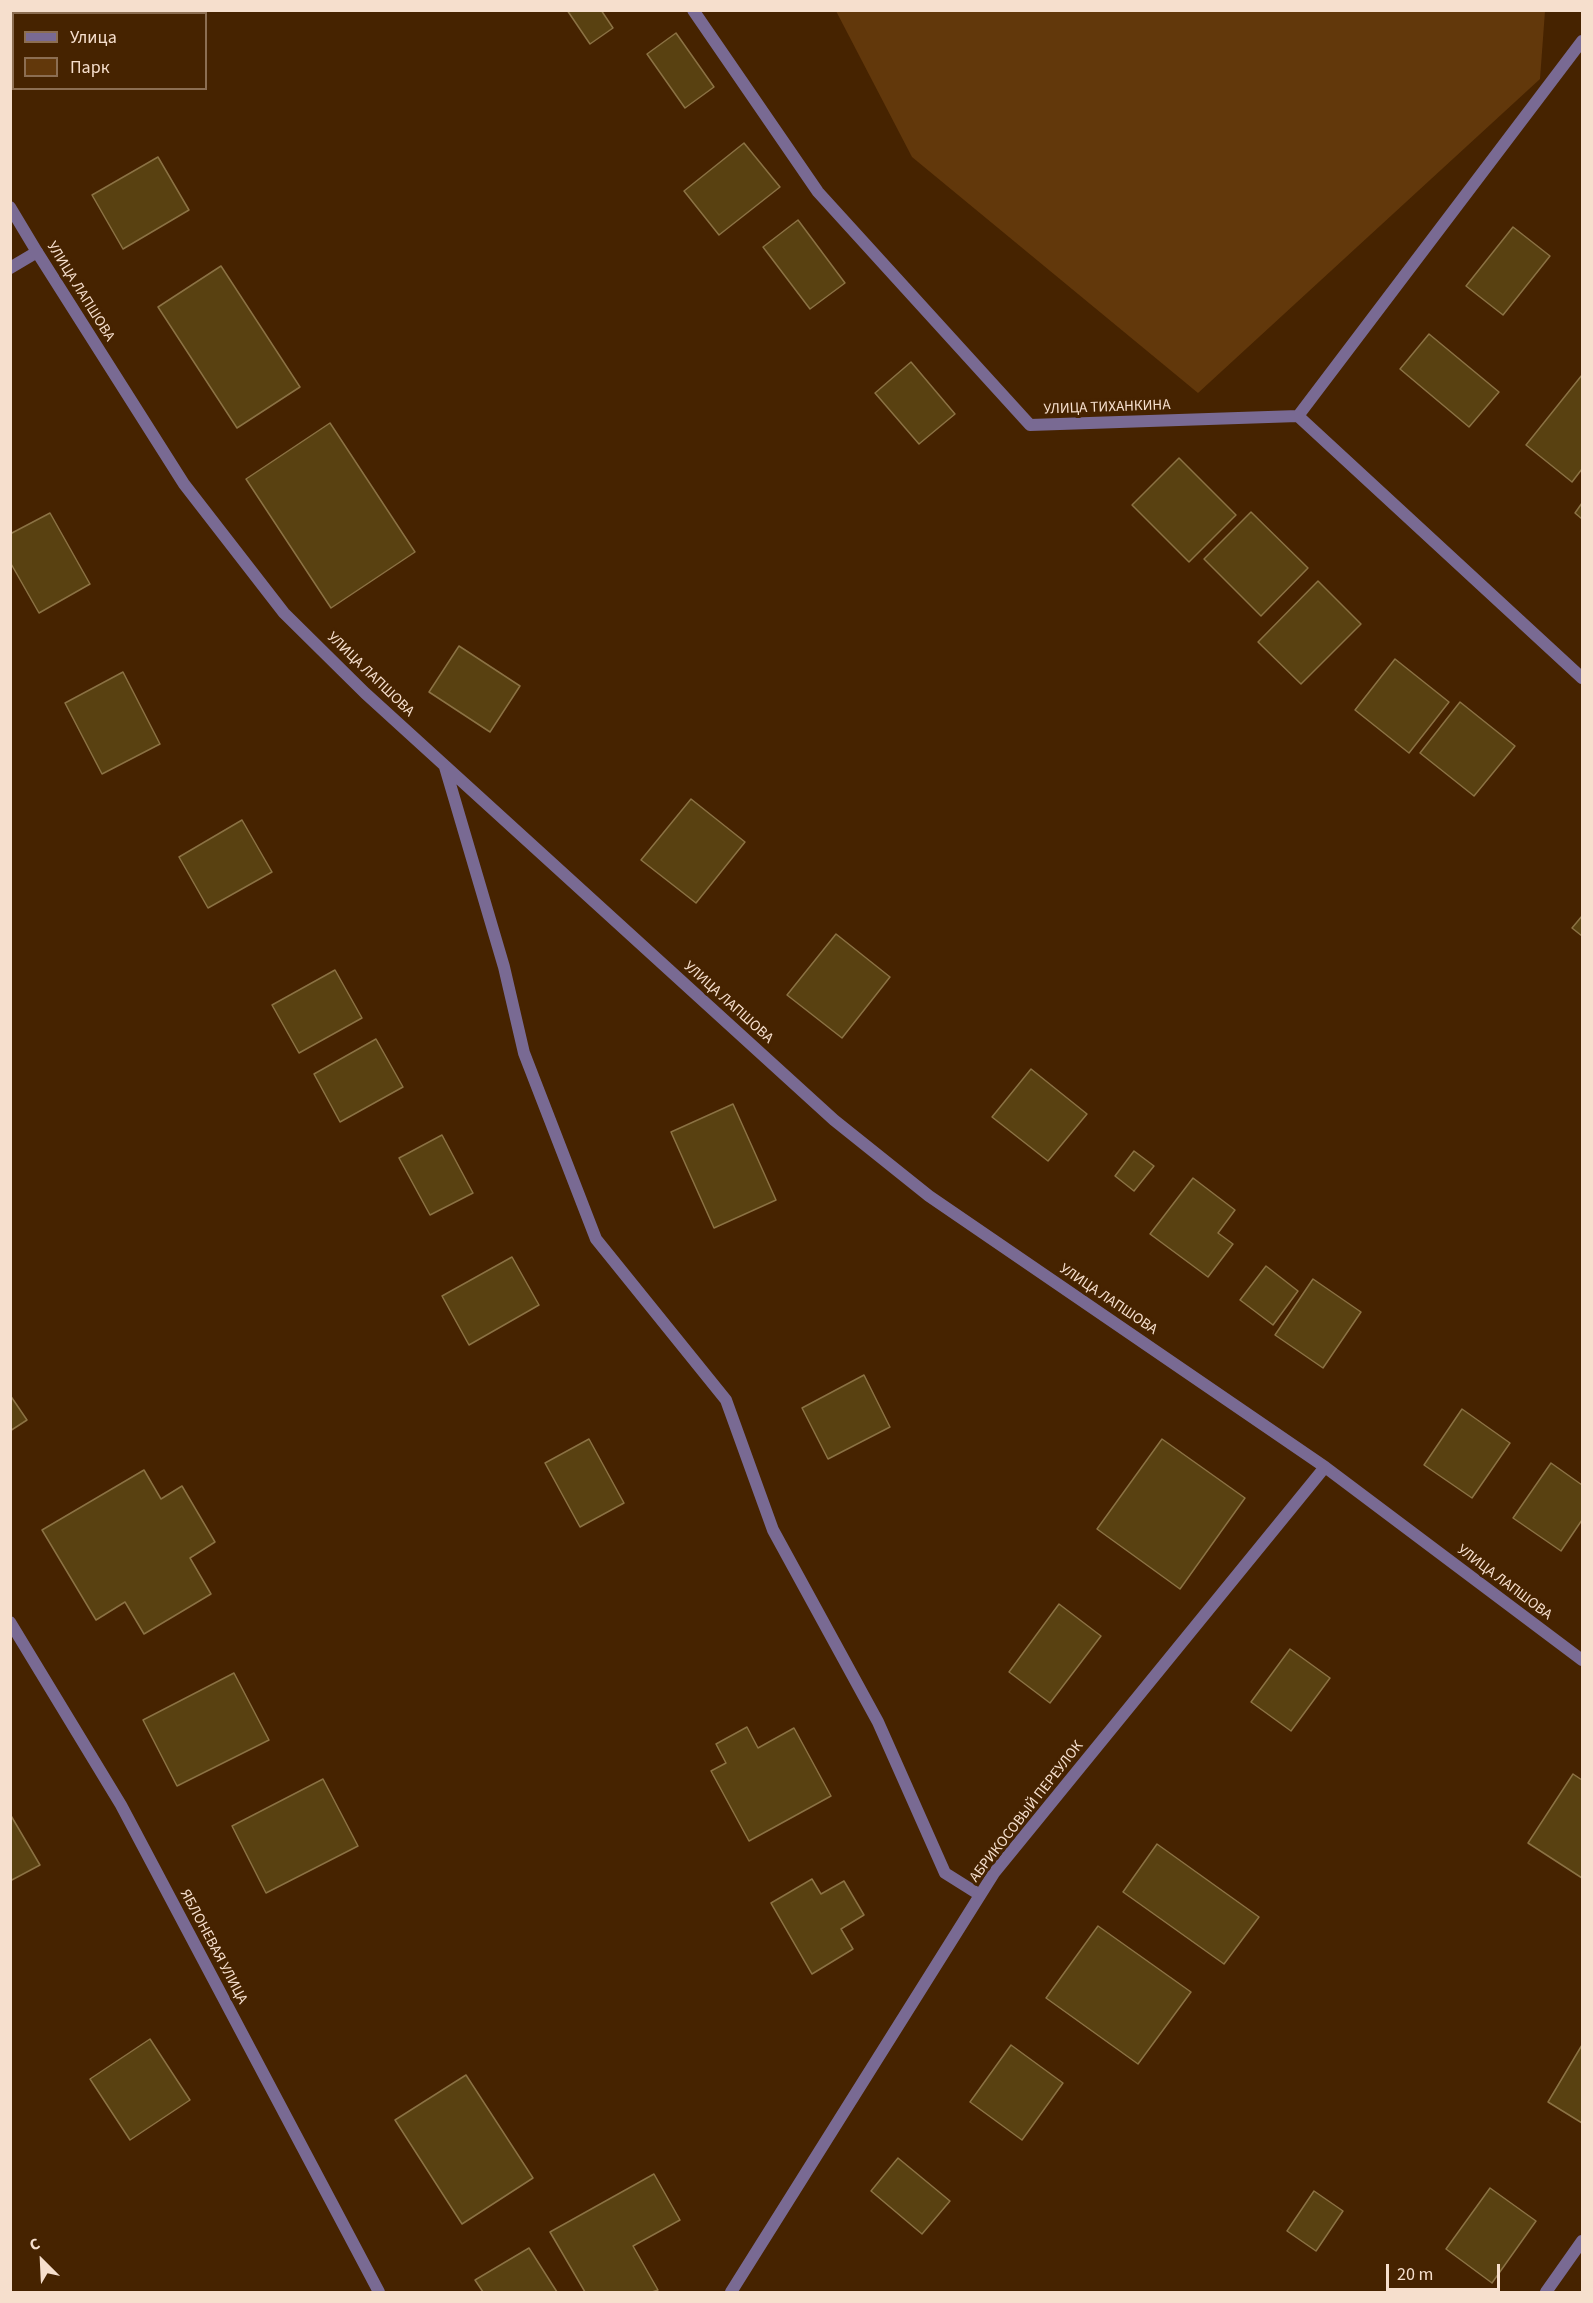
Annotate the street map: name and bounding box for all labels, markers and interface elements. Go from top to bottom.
legend [12,12,207,90]
text: Улица [70,25,117,50]
text: Парк [70,55,110,80]
street label: УЛИЦА ЛАПШОВА [42,239,118,345]
street label: УЛИЦА ТИХАНКИНА [1043,397,1171,419]
street label: УЛИЦА ЛАПШОВА [323,629,417,721]
street label: УЛИЦА ЛАПШОВА [680,958,776,1048]
street label: УЛИЦА ЛАПШОВА [1056,1261,1160,1339]
street label: УЛИЦА ЛАПШОВА [1453,1541,1555,1625]
street label: АБРИКОСОВЫЙ ПЕРЕУЛОК [966,1738,1088,1886]
street label: ЯБЛОНЕВАЯ УЛИЦА [175,1887,251,2007]
north arrow [12,2231,72,2291]
text: С [26,2233,43,2256]
scale bar [1389,2252,1503,2290]
text: 20 m [1397,2262,1433,2287]

